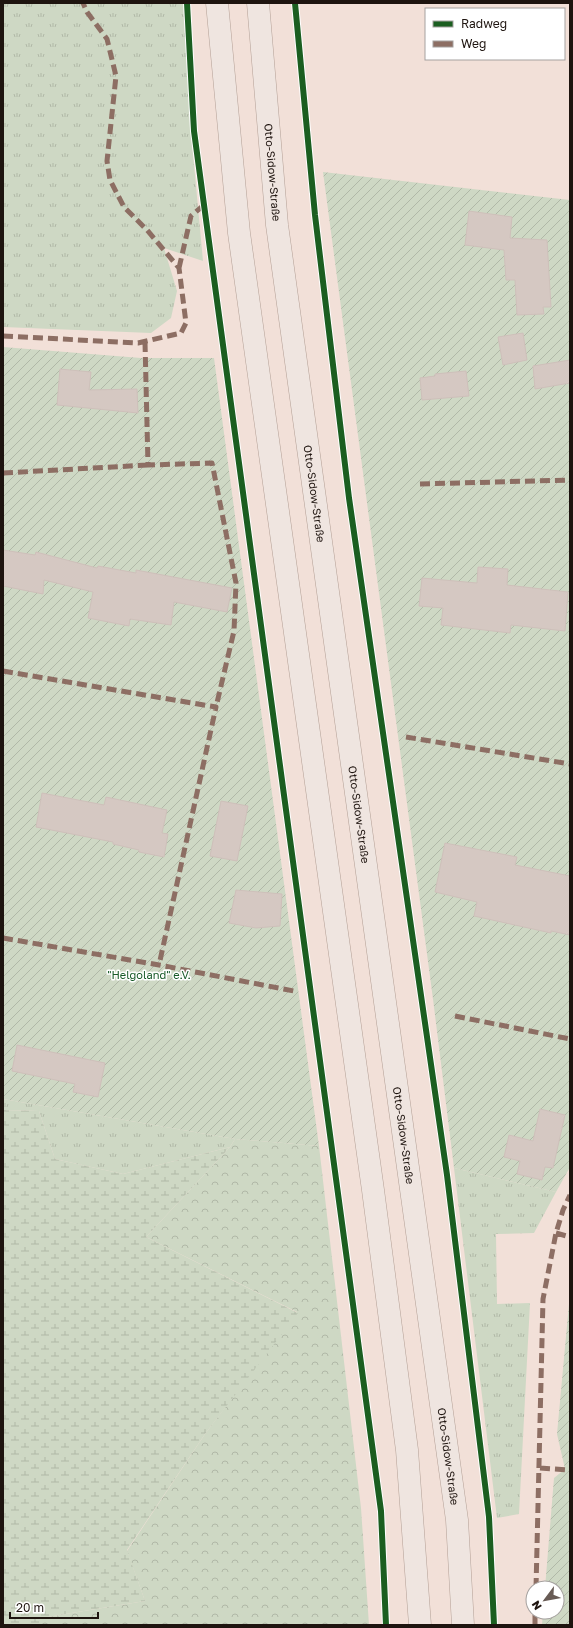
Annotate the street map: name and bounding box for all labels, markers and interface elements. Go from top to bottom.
legend [425,8,565,60]
text: Radweg [461,16,507,31]
text: Weg [461,36,486,51]
street label: Otto-Sidow-Straße [262,123,284,222]
street label: Otto-Sidow-Straße [302,444,328,543]
street label: Otto-Sidow-Straße [346,765,373,864]
park label: "Helgoland" e.V. [107,968,191,981]
street label: Otto-Sidow-Straße [391,1086,417,1185]
street label: Otto-Sidow-Straße [435,1407,462,1506]
north arrow [525,1580,565,1620]
scale bar [10,1594,98,1620]
text: N [528,1599,544,1613]
text: 20 m [16,1600,44,1615]

